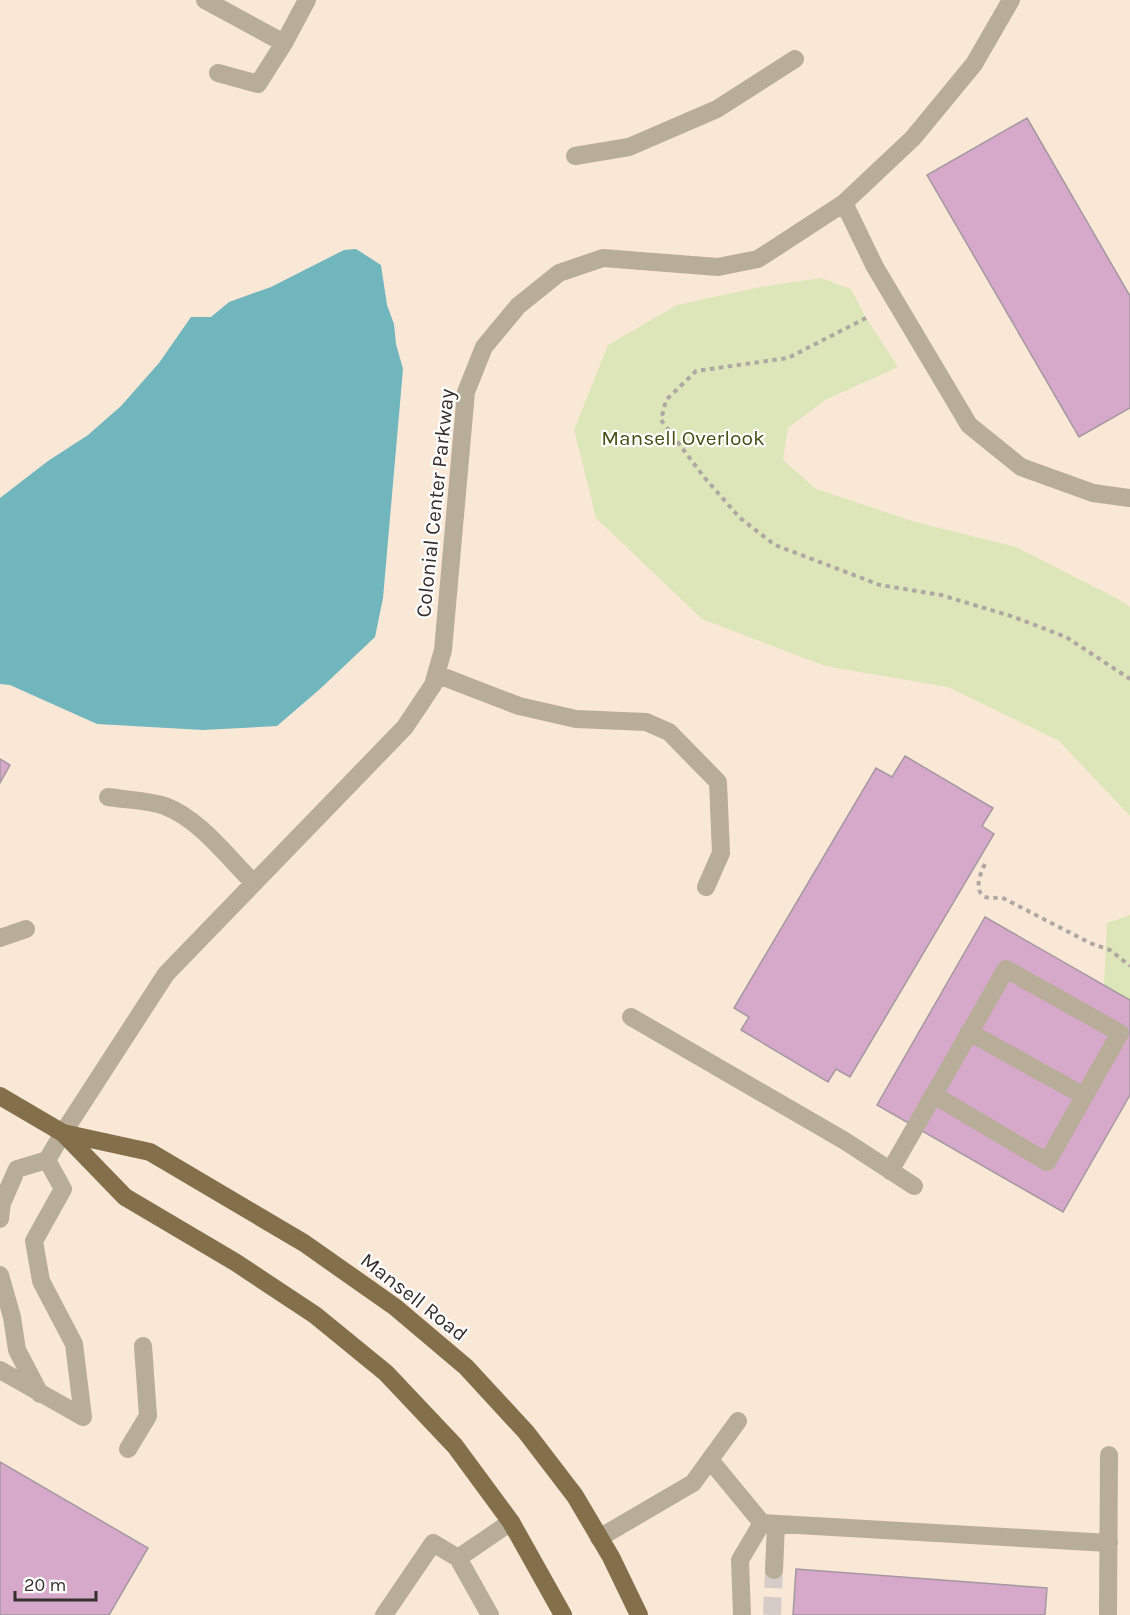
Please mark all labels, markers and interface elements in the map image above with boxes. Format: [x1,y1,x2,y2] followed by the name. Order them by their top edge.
[411,387,459,619] street label: Colonial Center Parkway
[601,426,765,450] park label: Mansell Overlook
[356,1248,472,1346] street label: Mansell Road
[15,1564,96,1602] scale bar
[24,1574,66,1596] text: 20 m

